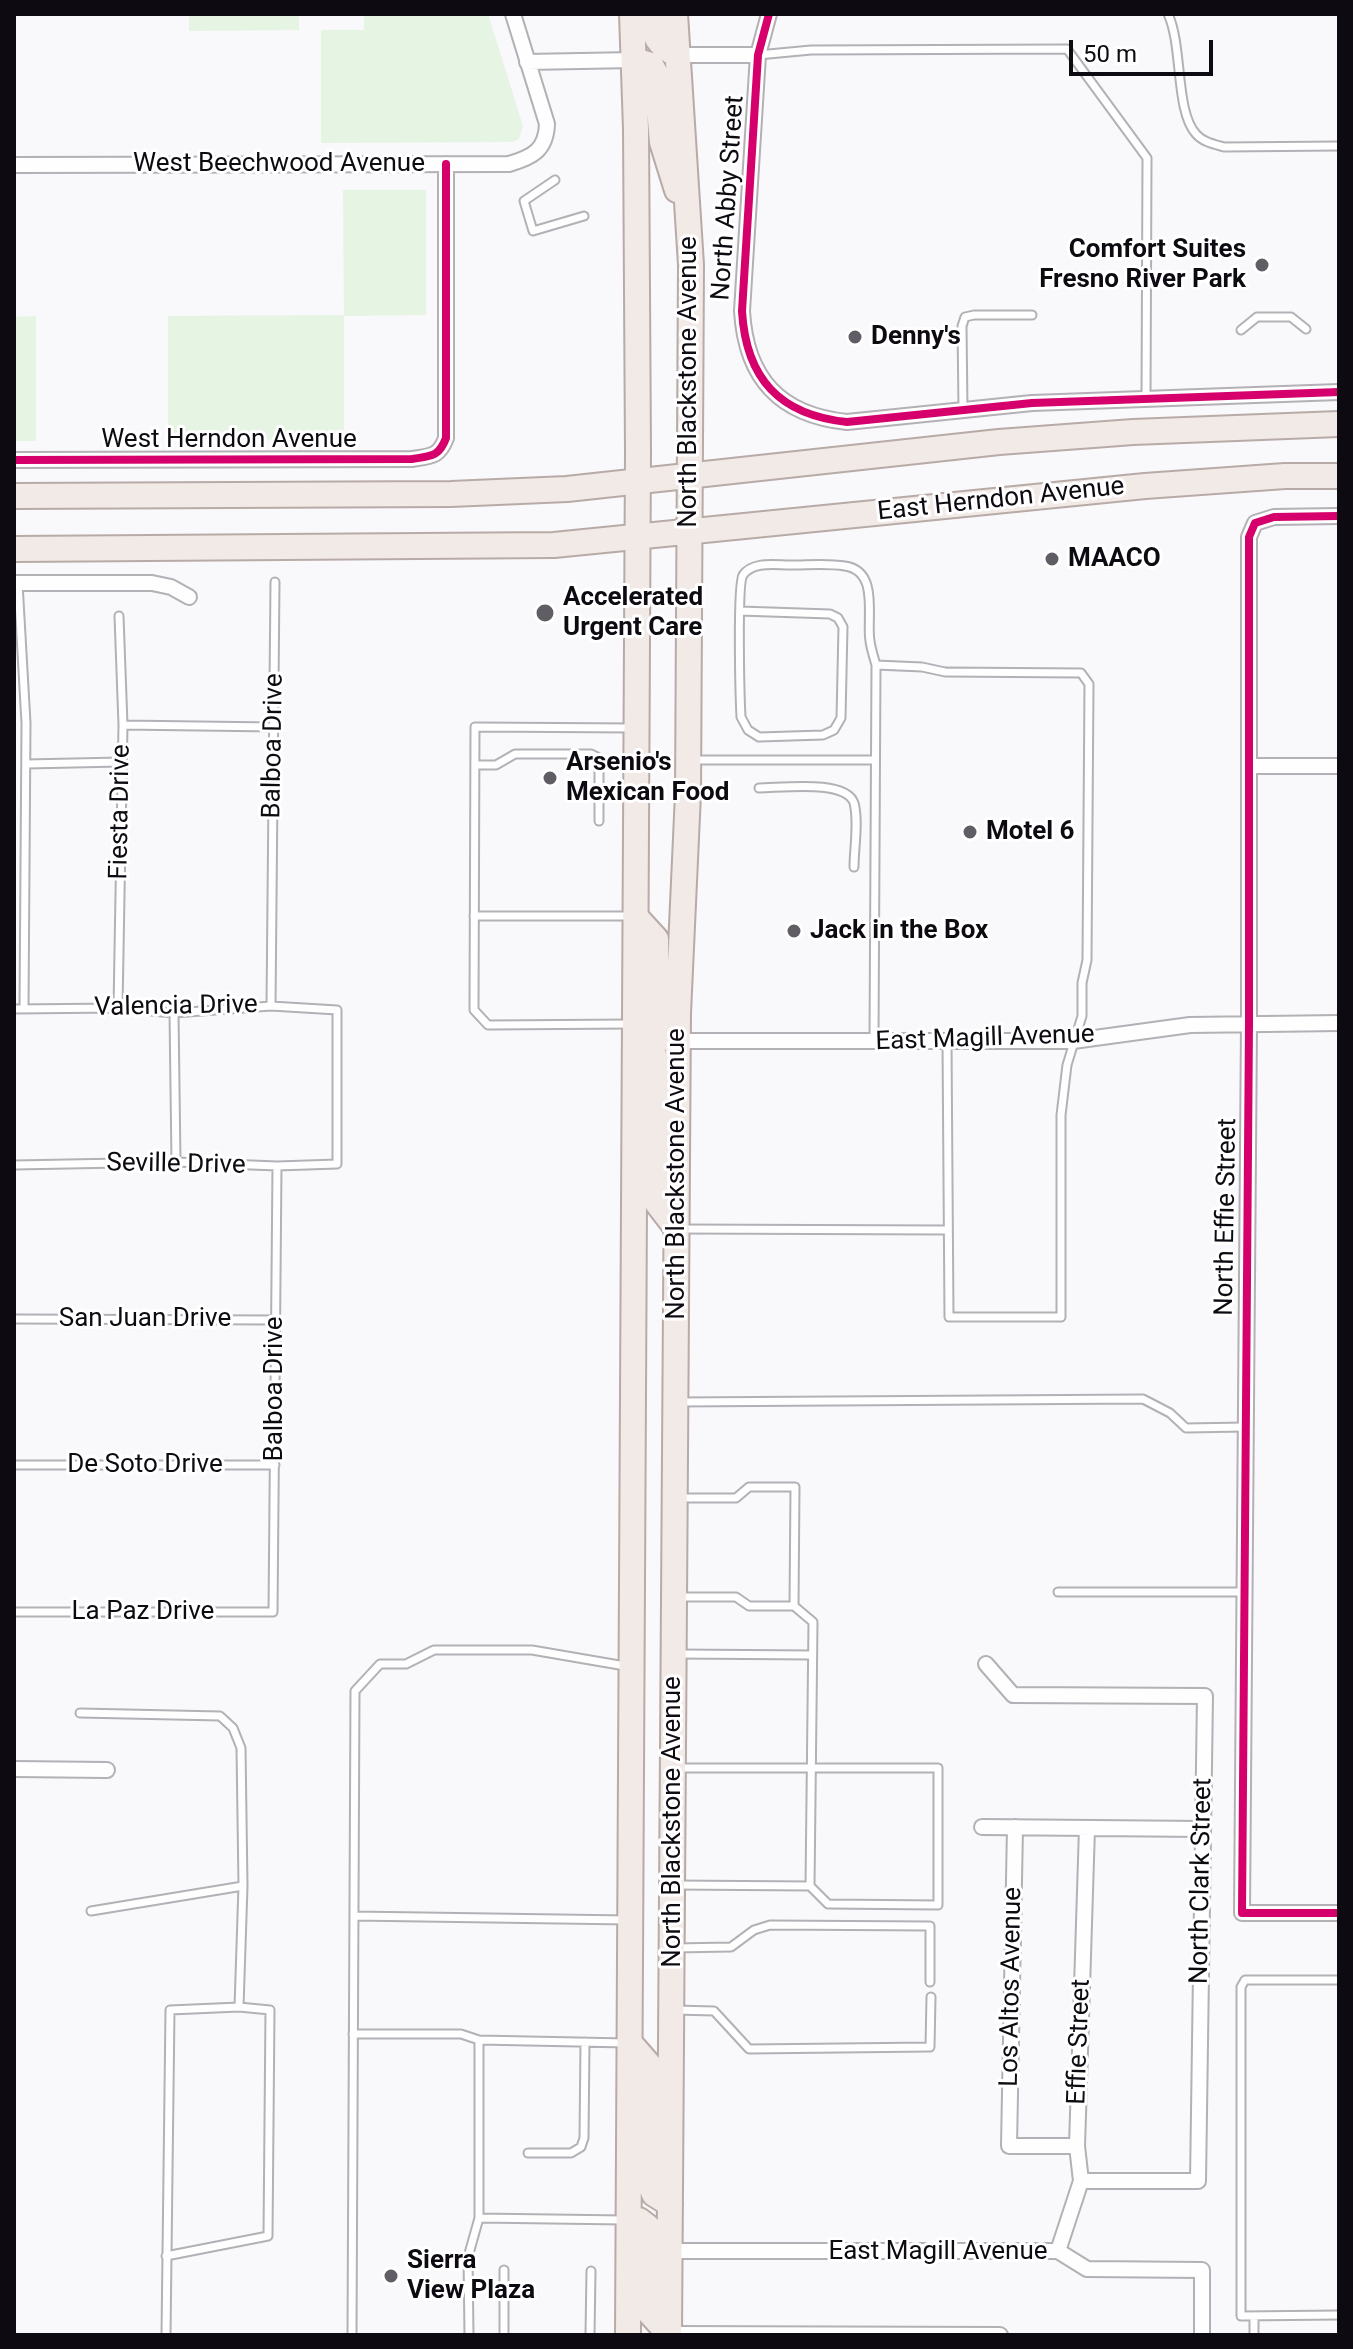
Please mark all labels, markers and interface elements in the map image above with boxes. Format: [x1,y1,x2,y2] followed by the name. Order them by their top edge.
[1073,24,1217,74] scale bar
[1083,40,1137,68] text: 50 m
[706,94,752,302] street label: North Abby Street
[133,148,425,180] street label: West Beechwood Avenue
[1039,234,1246,296] place label: Comfort Suites Fresno River Park
[673,236,705,528] street label: North Blackstone Avenue
[1253,256,1271,274] marker: Comfort Suites Fresno River Park
[871,321,961,353] place label: Denny's
[846,328,864,346] marker: Denny's
[101,424,357,456] street label: West Herndon Avenue
[876,472,1126,528] street label: East Herndon Avenue
[1068,543,1161,575] place label: MAACO
[1043,550,1061,568] marker: MAACO
[563,582,703,644] place label: Accelerated Urgent Care
[534,602,556,624] marker: Accelerated Urgent Care
[257,673,291,819] street label: Balboa Drive
[104,744,138,880] street label: Fiesta Drive
[566,747,729,808] place label: Arsenio's Mexican Food
[541,769,559,787] marker: Arsenio's Mexican Food
[986,816,1075,848] place label: Motel 6
[961,823,979,841] marker: Motel 6
[810,915,988,947] place label: Jack in the Box
[785,922,803,940] marker: Jack in the Box
[94,990,258,1024] street label: Valencia Drive
[875,1020,1095,1058] street label: East Magill Avenue
[661,1028,693,1320] street label: North Blackstone Avenue
[1210,1118,1244,1316] street label: North Effie Street
[106,1148,246,1182] street label: Seville Drive
[59,1303,231,1335] street label: San Juan Drive
[259,1316,291,1462] street label: Balboa Drive
[67,1449,223,1481] street label: De Soto Drive
[72,1596,214,1628] street label: La Paz Drive
[657,1676,689,1968] street label: North Blackstone Avenue
[1185,1777,1219,1985] street label: North Clark Street
[995,1887,1029,2087] street label: Los Altos Avenue
[1062,1979,1098,2105] street label: Effie Street
[828,2236,1048,2268] street label: East Magill Avenue
[407,2245,535,2306] place label: Sierra View Plaza
[382,2267,400,2285] marker: Sierra View Plaza

